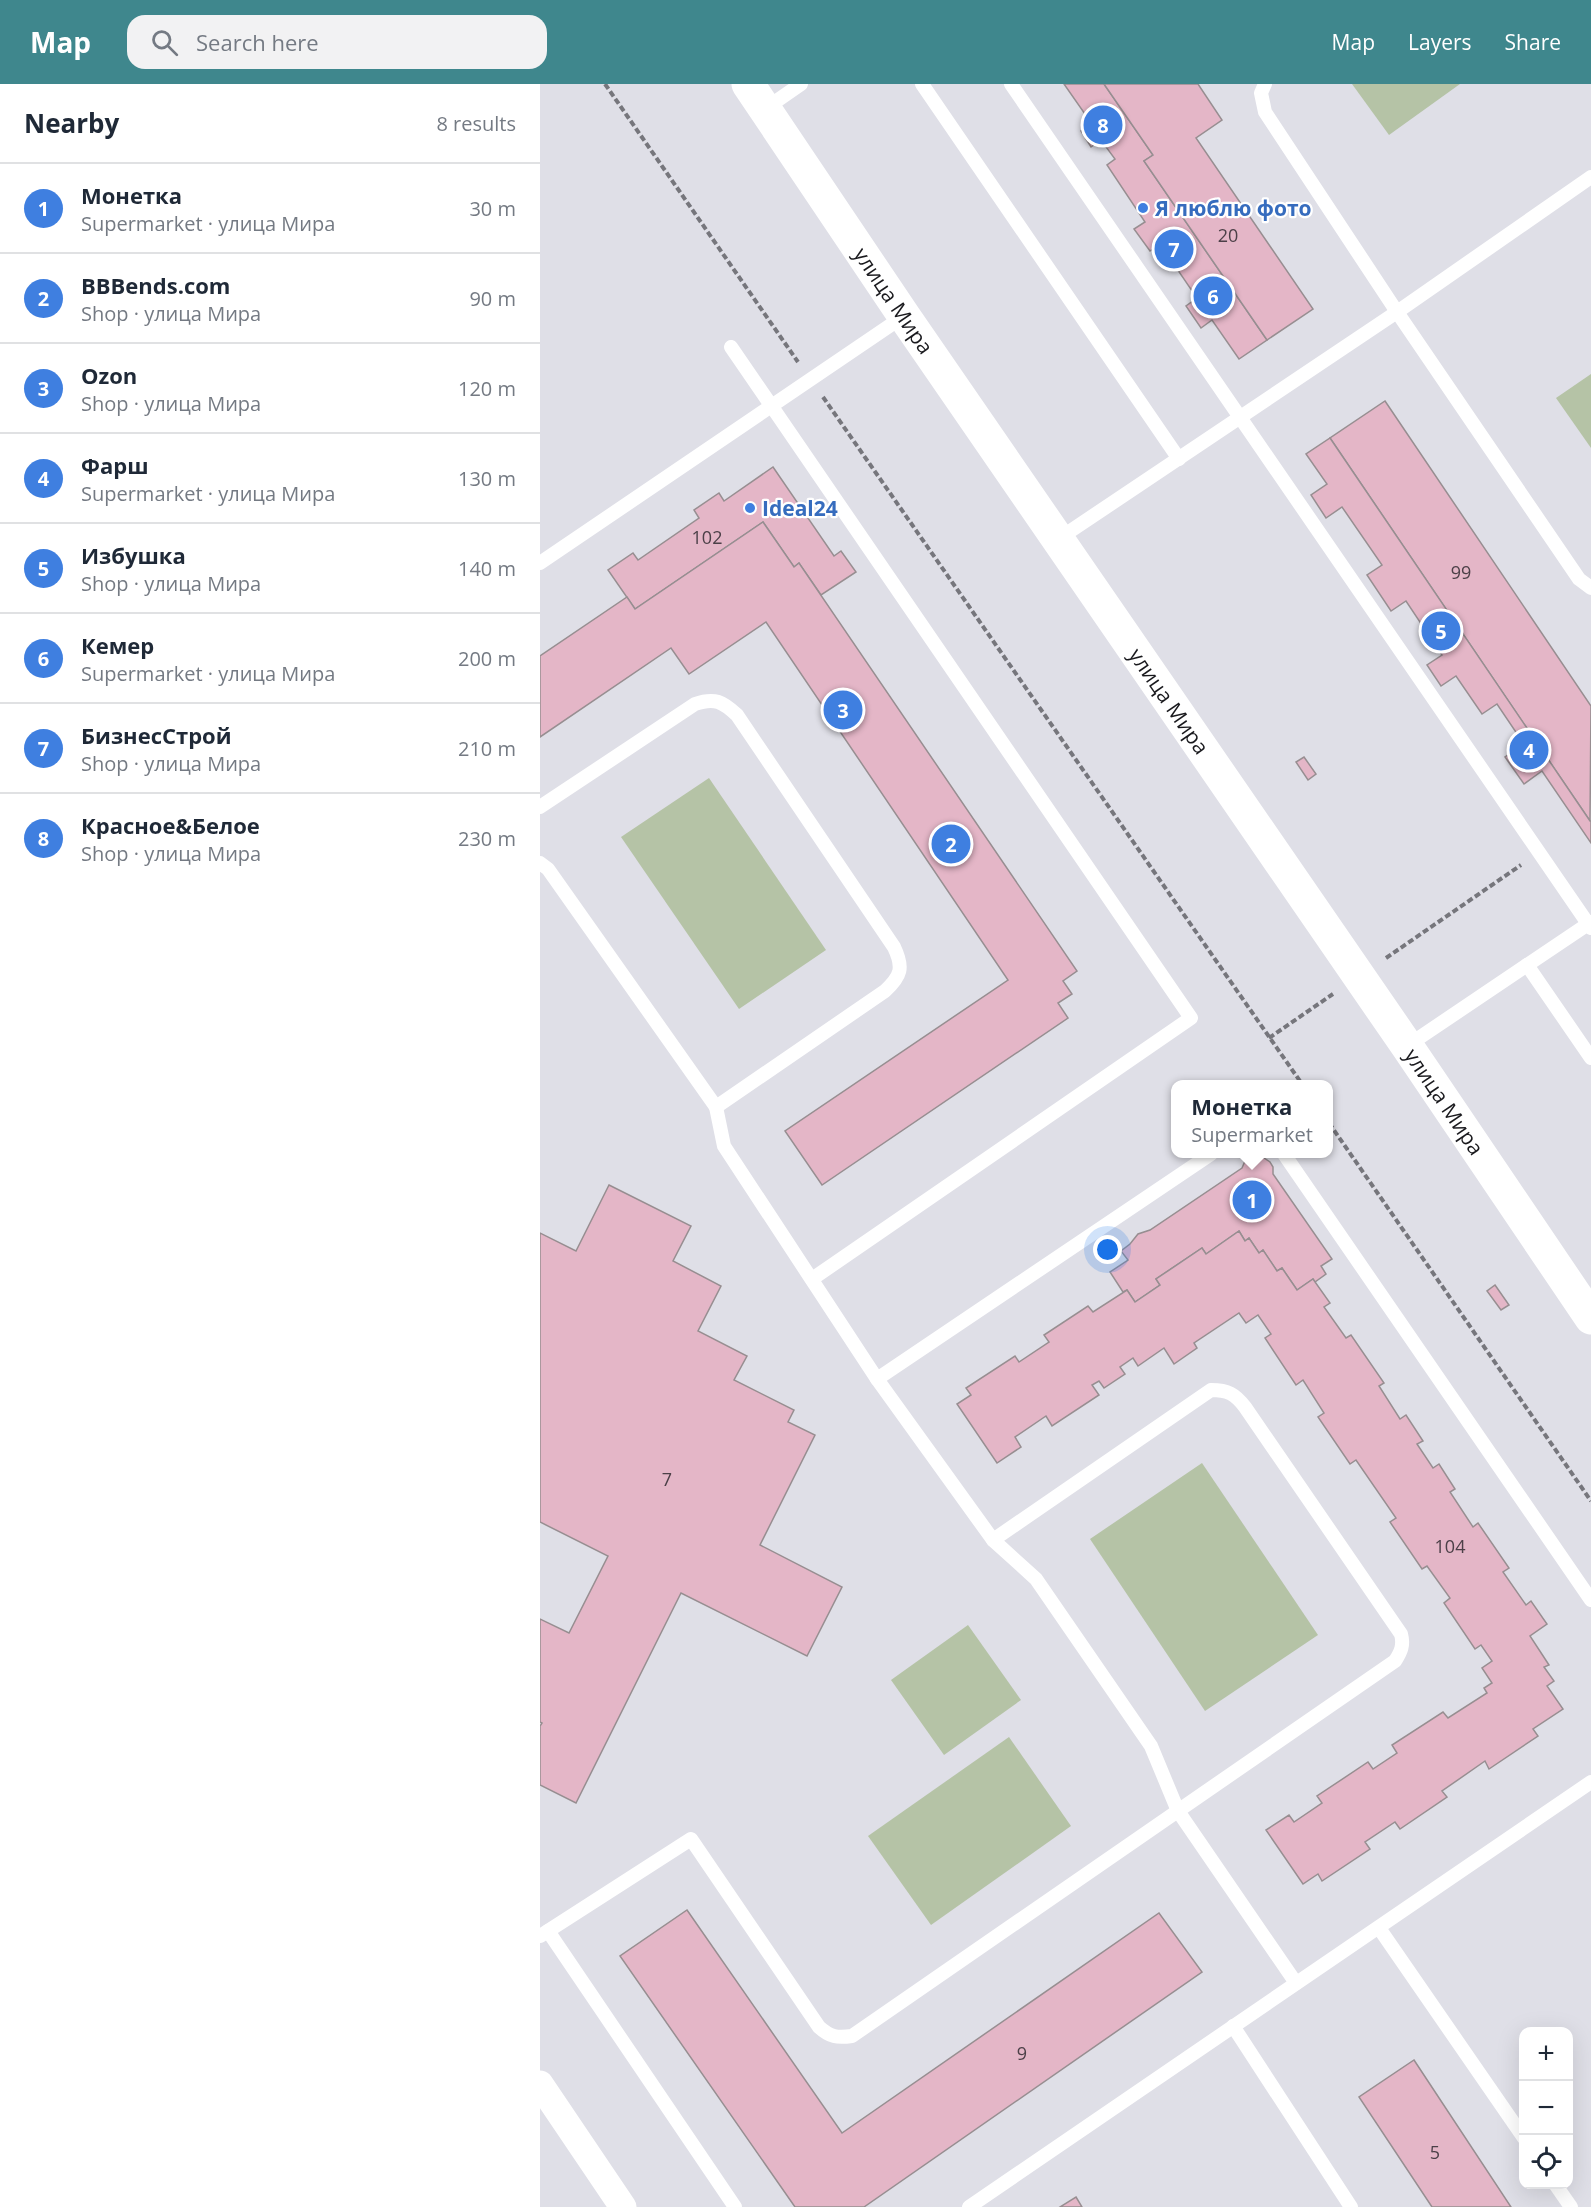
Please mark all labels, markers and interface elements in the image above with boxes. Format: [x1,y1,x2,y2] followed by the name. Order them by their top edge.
[127,15,547,69] search box
[30,23,91,61] text: Map
[148,26,181,59] icon: search
[196,27,319,57] text: Search here
[1332,28,1375,56] text: Map
[1408,28,1472,56] text: Layers
[1505,28,1561,56] text: Share
[1084,102,1122,147] pin: 8
[24,105,119,141] text: Nearby
[436,110,516,137] text: 8 results
[81,180,182,210] text: Монетка
[1154,194,1312,222] place label: Я люблю фото
[38,195,49,222] text: 1
[469,195,516,222] text: 30 m
[1136,201,1150,215] marker: Я люблю фото
[81,210,335,237] text: Supermarket · улица Мира
[1218,223,1238,247] house number: 20
[1154,226,1194,272] pin: 7
[848,242,940,359] street label: улица Мира
[81,270,230,300] text: BBBends.com
[1194,274,1232,318] pin: 6
[38,285,49,312] text: 2
[469,285,516,312] text: 90 m
[81,300,261,327] text: Shop · улица Мира
[81,360,137,390] text: Ozon
[38,375,49,402] text: 3
[458,375,516,402] text: 120 m
[81,390,261,417] text: Shop · улица Мира
[81,450,148,480] text: Фарш
[38,465,49,492] text: 4
[458,465,516,492] text: 130 m
[81,480,335,507] text: Supermarket · улица Мира
[762,494,838,522] place label: Ideal24
[743,501,757,515] marker: Ideal24
[692,525,722,549] house number: 102
[81,540,186,570] text: Избушка
[38,555,49,582] text: 5
[458,555,516,582] text: 140 m
[1451,560,1471,584] house number: 99
[81,570,261,597] text: Shop · улица Мира
[1422,608,1460,654] pin: 5
[81,630,154,660] text: Кемер
[1123,642,1216,759] street label: улица Мира
[38,645,49,672] text: 6
[458,645,516,672] text: 200 m
[81,660,335,687] text: Supermarket · улица Мира
[824,688,862,732] pin: 3
[81,720,232,750] text: БизнесСтрой
[1510,728,1548,772] pin: 4
[38,735,49,762] text: 7
[458,735,516,762] text: 210 m
[81,750,261,777] text: Shop · улица Мира
[81,810,260,840] text: Красное&Белое
[932,822,970,867] pin: 2
[38,825,49,852] text: 8
[458,825,516,852] text: 230 m
[81,840,261,867] text: Shop · улица Мира
[1398,1043,1491,1160] street label: улица Мира
[1171,1080,1333,1158] popup
[1191,1091,1292,1121] text: Монетка
[1191,1121,1313,1148] text: Supermarket
[1232,1178,1272,1222] pin: 1
[1093,1235,1122,1264] your location
[662,1467,672,1491] house number: 7
[1435,1534,1465,1558] house number: 104
[1519,2027,1573,2189] map controls
[1519,2027,1573,2081] button: +
[1017,2041,1027,2065] house number: 9
[1519,2081,1573,2135] button: −
[1519,2135,1573,2189] button: locate
[1430,2140,1440,2164] house number: 5

